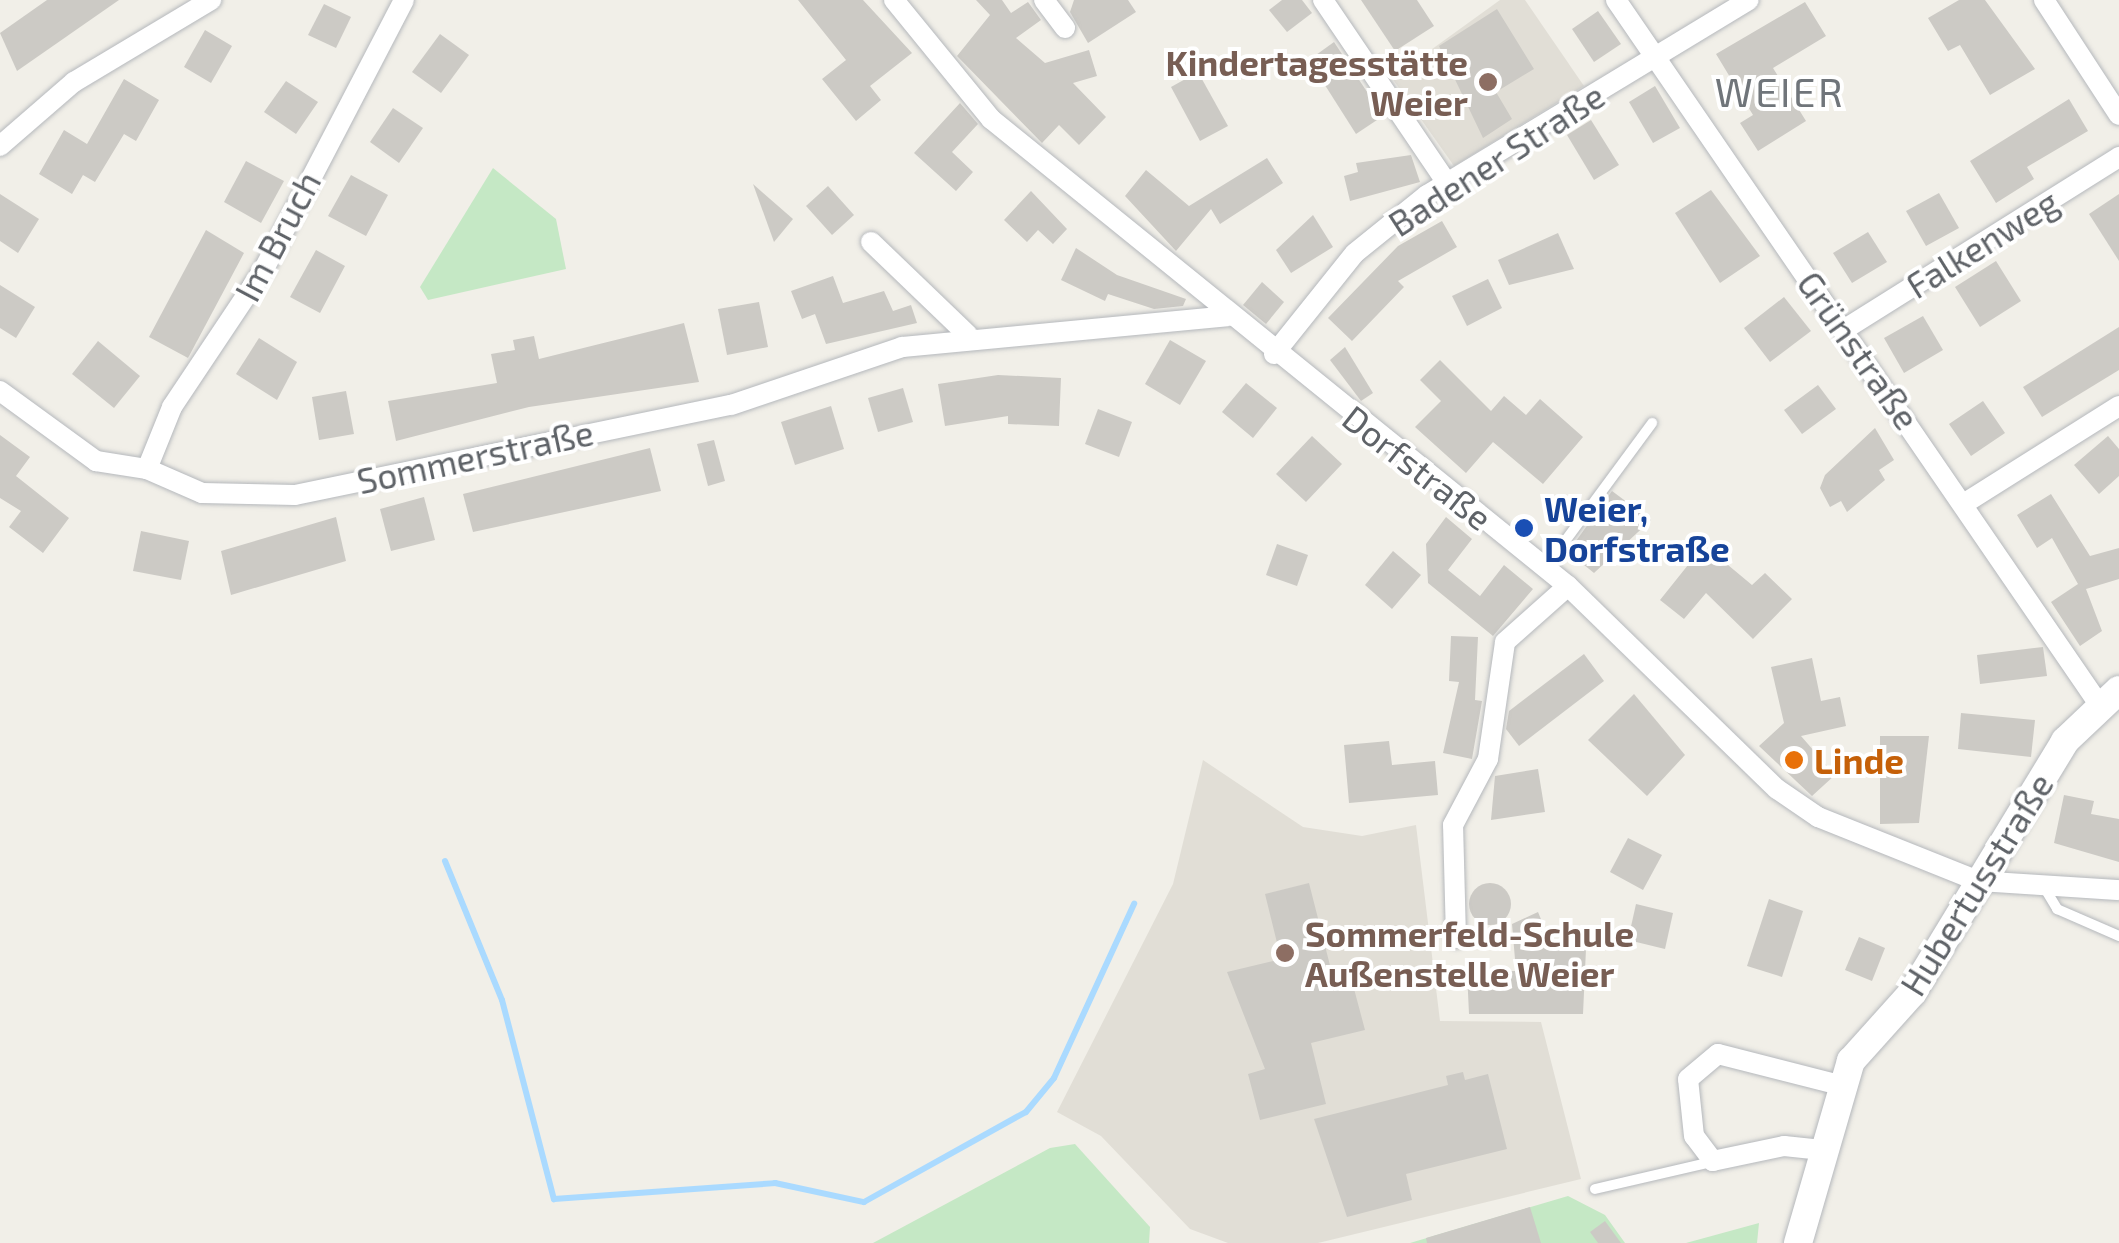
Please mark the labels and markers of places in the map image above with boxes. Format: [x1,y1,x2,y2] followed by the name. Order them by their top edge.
[1165,41,1468,123] place label: Kindertagesstätte Weier
[1477,71,1499,93] marker: Kindertagesstätte Weier
[1544,487,1730,569] place label: Weier, Dorfstraße
[1513,517,1535,539] marker: Weier, Dorfstraße
[1814,739,1904,781] place label: Linde
[1783,749,1805,771] marker: Linde
[1305,912,1634,994] place label: Sommerfeld-Schule Außenstelle Weier
[1274,942,1296,964] marker: Sommerfeld-Schule Außenstelle Weier

